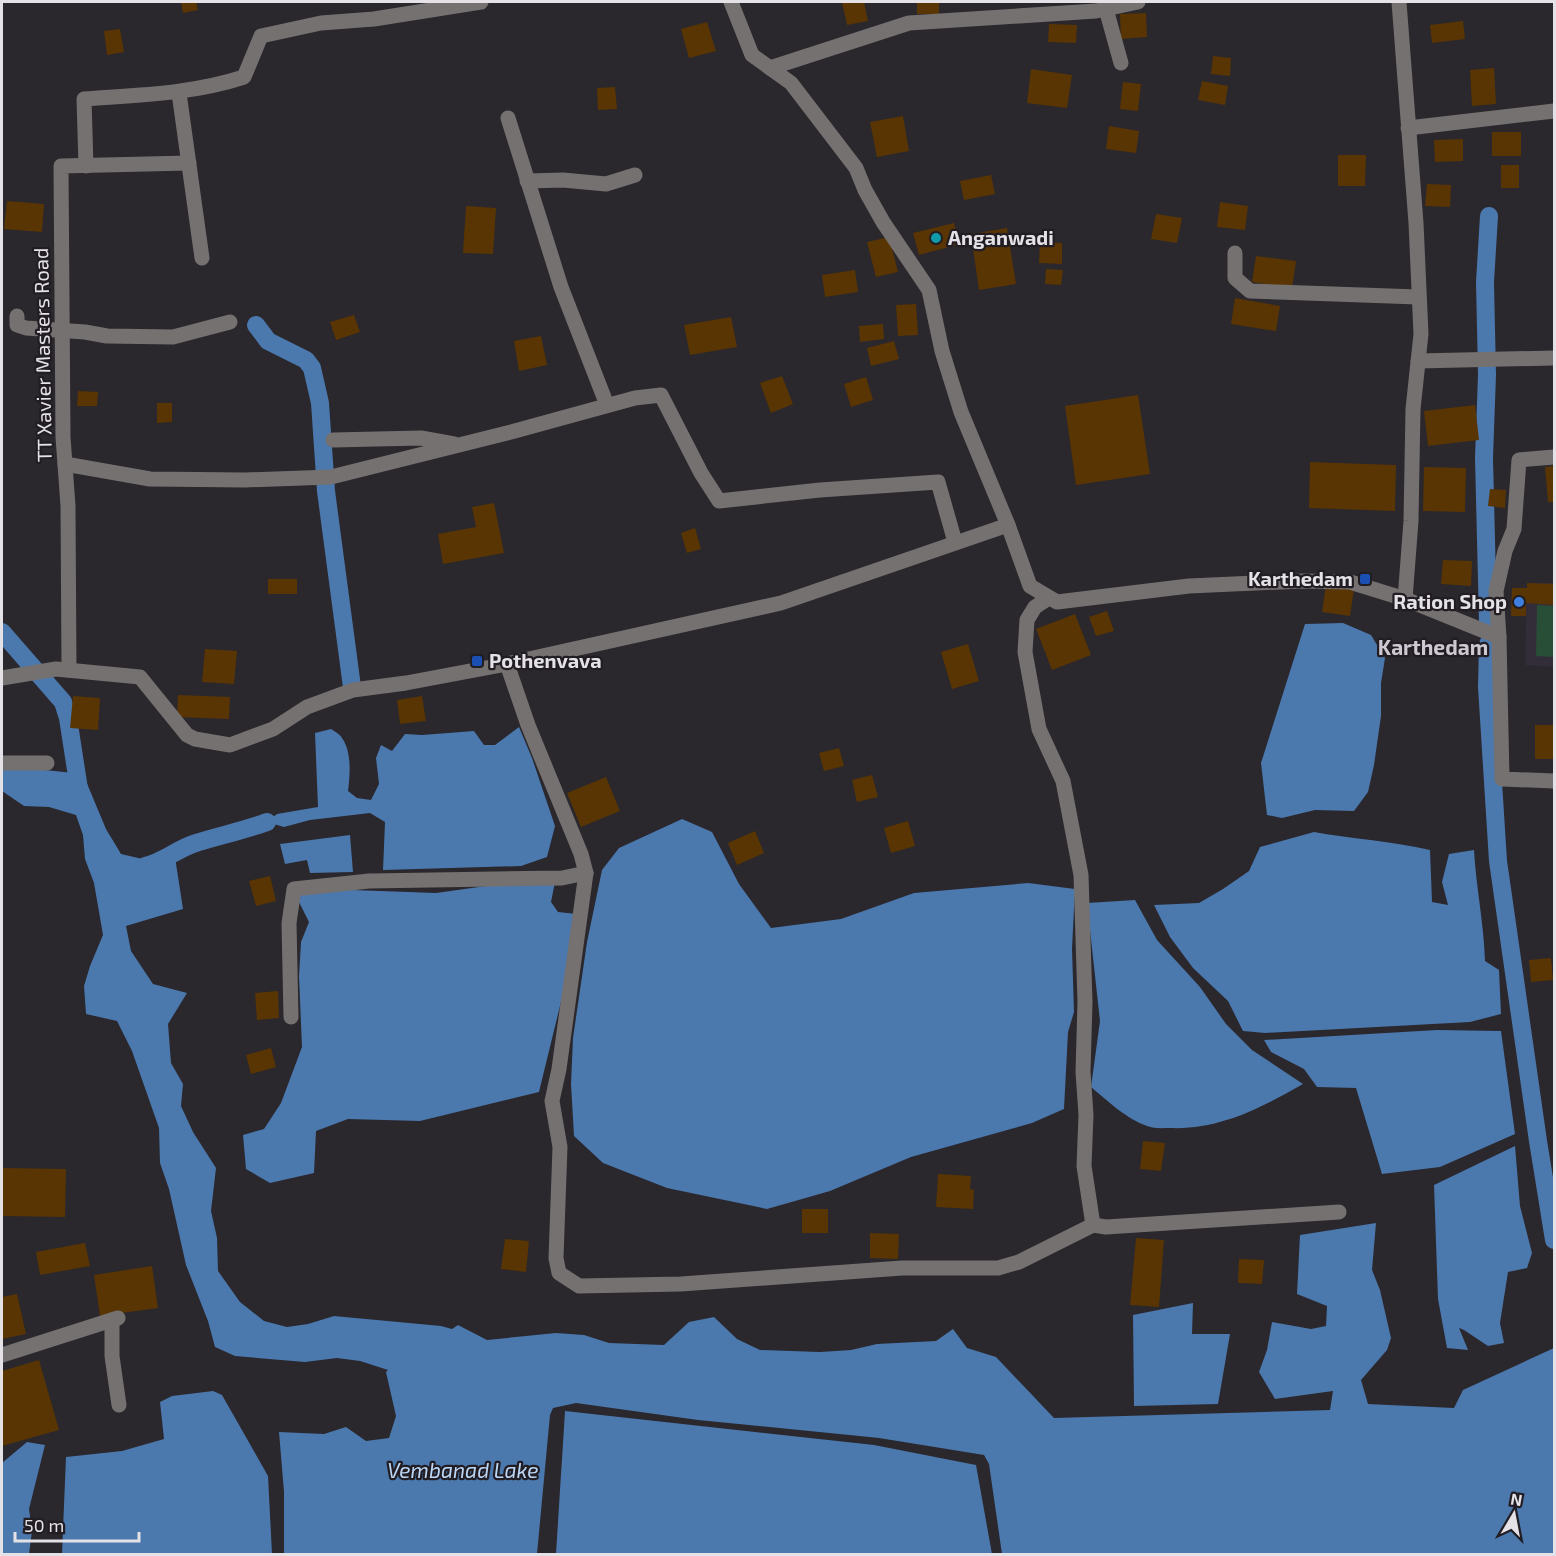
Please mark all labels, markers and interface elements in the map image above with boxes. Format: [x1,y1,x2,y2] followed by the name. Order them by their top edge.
[948,225,1054,249] place label: Anganwadi
[929,231,943,245] marker: Anganwadi
[28,248,56,462] street label: TT Xavier Masters Road
[1248,566,1353,590] place label: Karthedam
[1358,572,1372,586] marker: Karthedam
[1393,589,1507,613] place label: Ration Shop
[1512,595,1526,609] marker: Ration Shop
[1378,634,1488,659] district label: Karthedam
[489,648,602,672] place label: Pothenvava
[470,654,484,668] marker: Pothenvava
[387,1457,539,1482] water label: Vembanad Lake
[1484,1484,1544,1544] north arrow
[1509,1488,1524,1509] text: N
[15,1505,140,1543] scale bar
[24,1514,64,1536] text: 50 m

